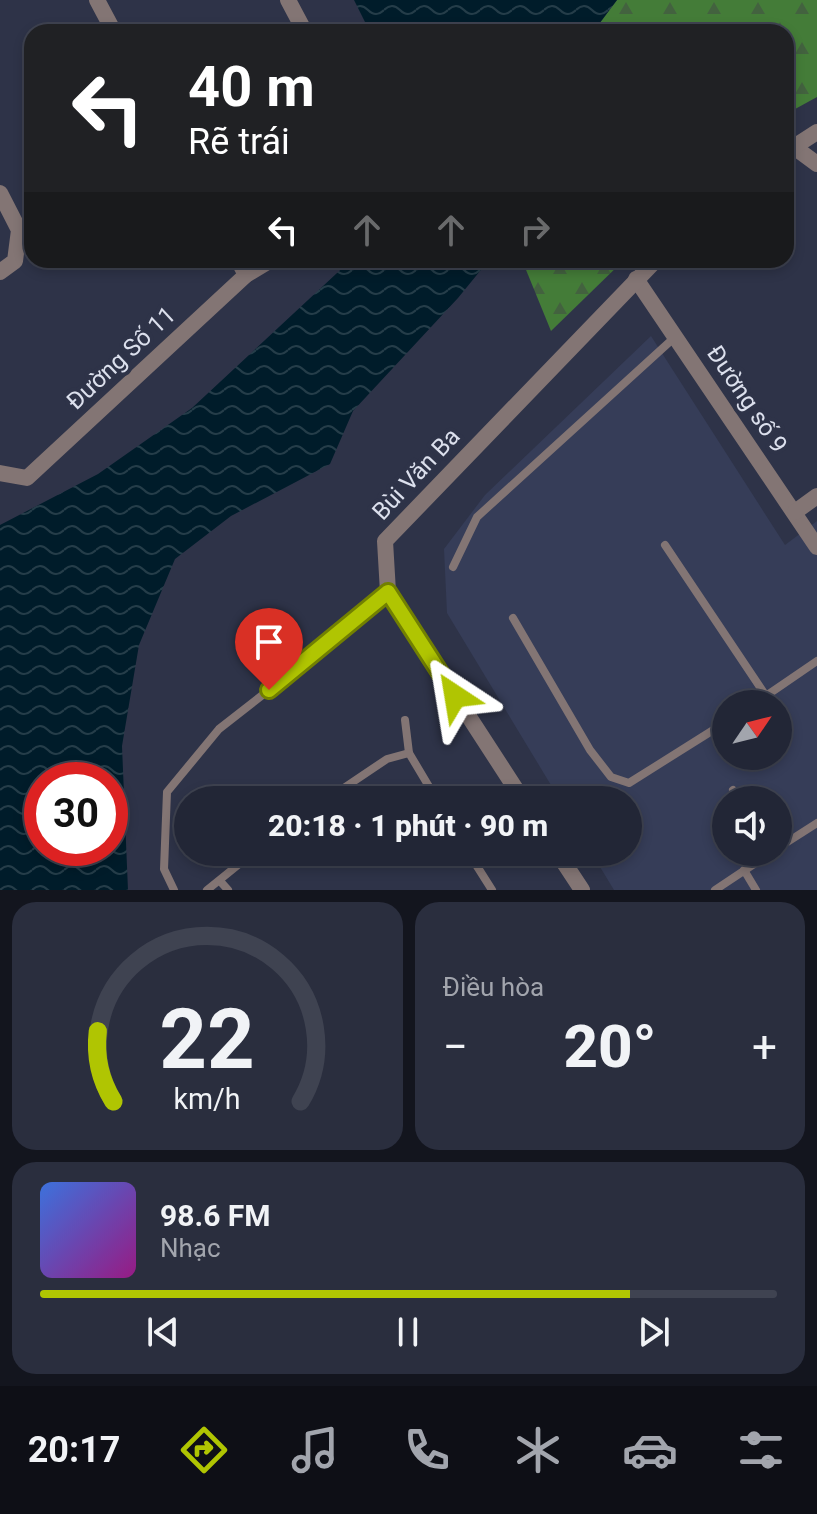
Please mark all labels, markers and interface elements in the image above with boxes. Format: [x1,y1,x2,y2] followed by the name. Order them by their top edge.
[188,54,315,120] text: 40 m
[56,56,160,160] icon: left
[188,121,290,163] text: Rẽ trái
[261,208,305,252] icon: left
[345,208,389,252] icon: ahead
[429,208,473,252] icon: ahead
[513,208,557,252] icon: right
[61,301,181,415] street label: Đường Số 11
[701,340,793,458] street label: Đường số 9
[367,422,465,526] street label: Bùi Văn Ba
[235,608,303,690] pin
[247,620,291,664] icon: arrive
[413,654,497,738] position arrow
[712,690,792,770] north arrow
[712,690,792,866] map controls
[24,762,128,866] speed limit sign: 30
[712,786,792,866] button: sound
[268,808,548,843] text: 20:18 · 1 phút · 90 m
[443,972,544,1002] text: Điều hòa
[160,991,255,1088] text: 22
[563,1011,656,1082] text: 20°
[443,1021,468,1073] text: −
[752,1021,777,1073] text: +
[174,1082,241,1116] text: km/h
[160,1198,271,1233] text: 98.6 FM
[160,1233,221,1263] text: Nhạc
[141,1310,185,1354] icon: previous
[386,1310,430,1354] icon: pause
[632,1310,676,1354] icon: next
[176,1422,232,1478] icon: directions
[287,1422,343,1478] icon: music
[399,1422,455,1478] icon: phone
[510,1422,566,1478] icon: climate
[622,1422,678,1478] icon: car
[733,1422,789,1478] icon: filters
[28,1429,120,1471] text: 20:17

